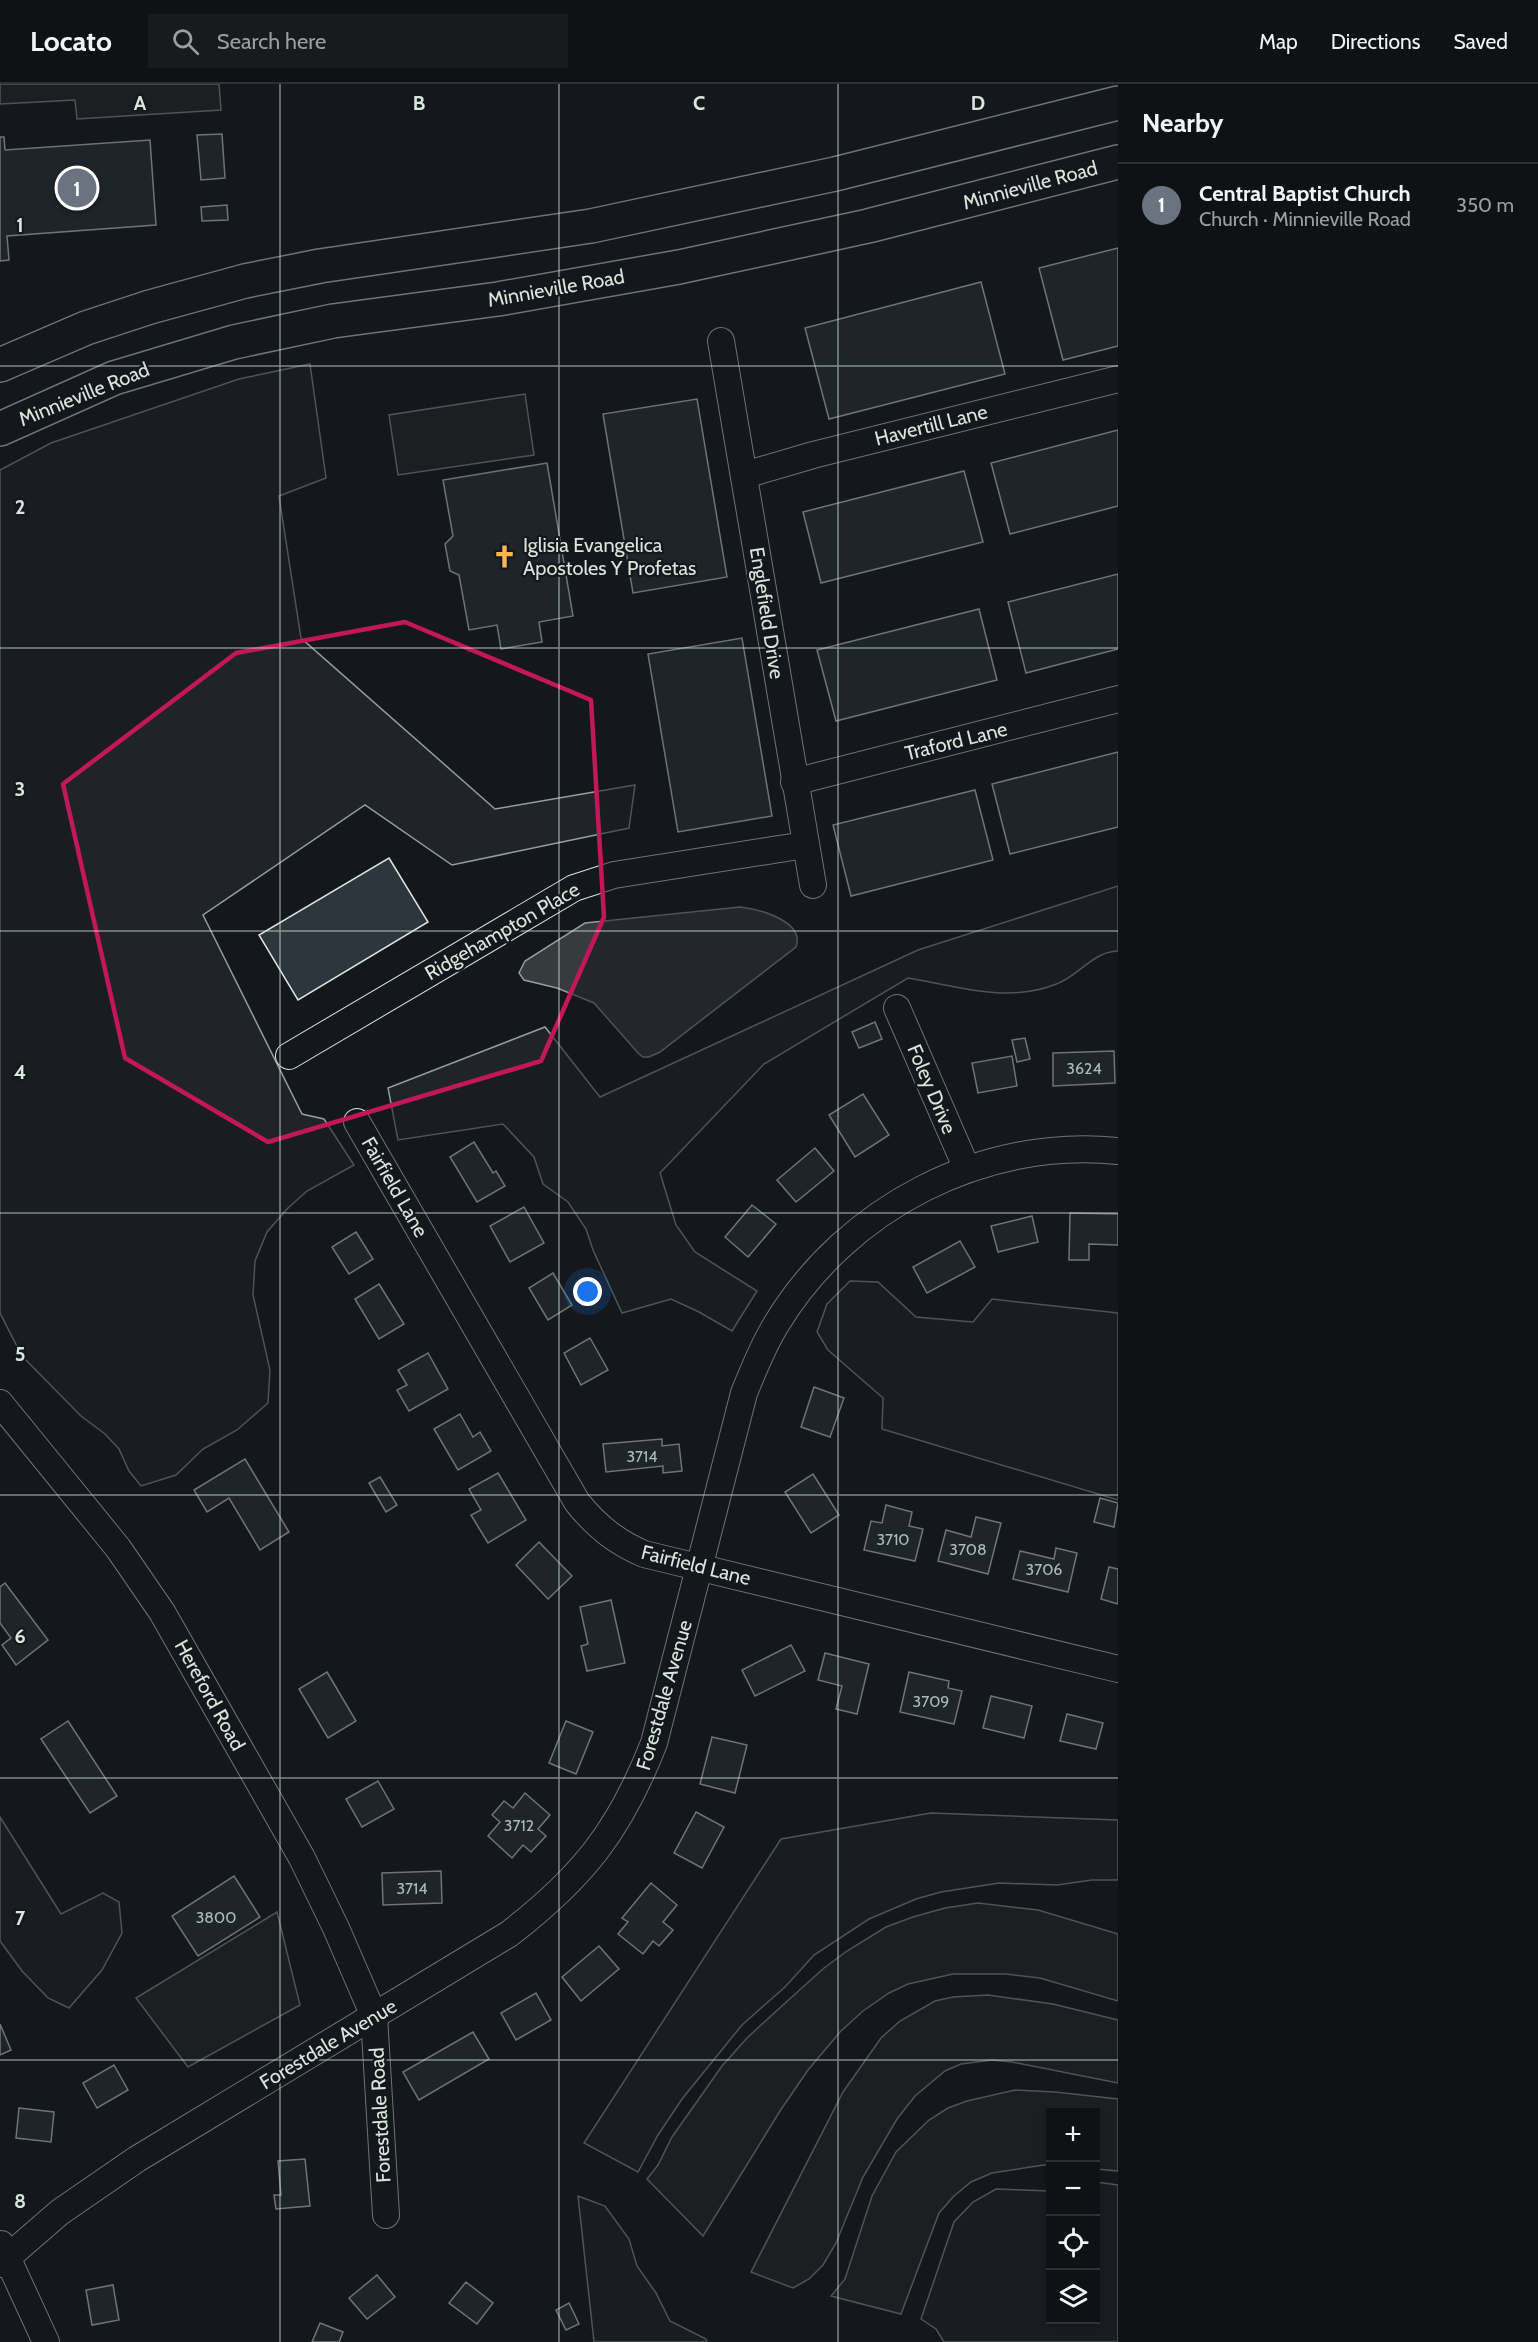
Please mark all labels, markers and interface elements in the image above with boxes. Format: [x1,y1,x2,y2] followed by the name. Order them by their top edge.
[148,14,568,68] search box
[30,24,112,58] text: Locato
[169,25,202,58] icon: search
[217,28,326,55] text: Search here
[1259,29,1298,54] text: Map
[1331,29,1420,54] text: Directions
[1453,29,1508,54] text: Saved
[134,91,147,115] text: A
[413,91,425,115] text: B
[693,91,705,115] text: C
[971,91,985,115] text: D
[1142,107,1223,139] text: Nearby
[960,155,1100,215] street label: Minnieville Road
[58,166,97,210] pin: 1
[1199,180,1411,207] text: Central Baptist Church
[1158,193,1165,217] text: 1
[1456,193,1514,217] text: 350 m
[1199,207,1411,231] text: Church · Minnieville Road
[16,213,24,237] text: 1
[486,264,626,312] street label: Minnieville Road
[15,357,153,431] street label: Minnieville Road
[872,399,990,451] street label: Havertill Lane
[15,495,25,519] text: 2
[523,533,696,580] place label: Iglisia Evangelica Apostoles Y Profetas
[492,544,518,570] church icon: Iglisia Evangelica Apostoles Y Profetas
[745,545,789,681] street label: Englefield Drive
[902,717,1010,765] street label: Traford Lane
[15,777,25,801] text: 3
[420,877,584,985] street label: Ridgehampton Place
[902,1041,962,1137] street label: Foley Drive
[1066,1059,1102,1078] house number: 3624
[14,1060,26,1084] text: 4
[357,1133,433,1241] street label: Fairfield Lane
[573,1277,602,1306] your location
[15,1342,25,1366] text: 5
[626,1447,658,1466] house number: 3714
[876,1530,910,1549] house number: 3710
[639,1540,753,1590] street label: Fairfield Lane
[949,1540,987,1559] house number: 3708
[1026,1560,1062,1579] house number: 3706
[631,1617,697,1773] street label: Forestdale Avenue
[14,1624,26,1648] text: 6
[170,1635,250,1755] street label: Hereford Road
[913,1692,949,1711] house number: 3709
[504,1816,534,1835] house number: 3712
[396,1879,428,1898] house number: 3714
[15,1906,26,1930] text: 7
[196,1908,236,1927] house number: 3800
[255,1994,401,2094] street label: Forestdale Avenue
[364,2047,396,2183] street label: Forestdale Road
[1046,2108,1100,2324] map controls
[1046,2108,1100,2162] button: +
[1046,2162,1100,2216] button: −
[14,2189,26,2213] text: 8
[1046,2216,1100,2270] button: locate
[1046,2270,1100,2324] button: layers

